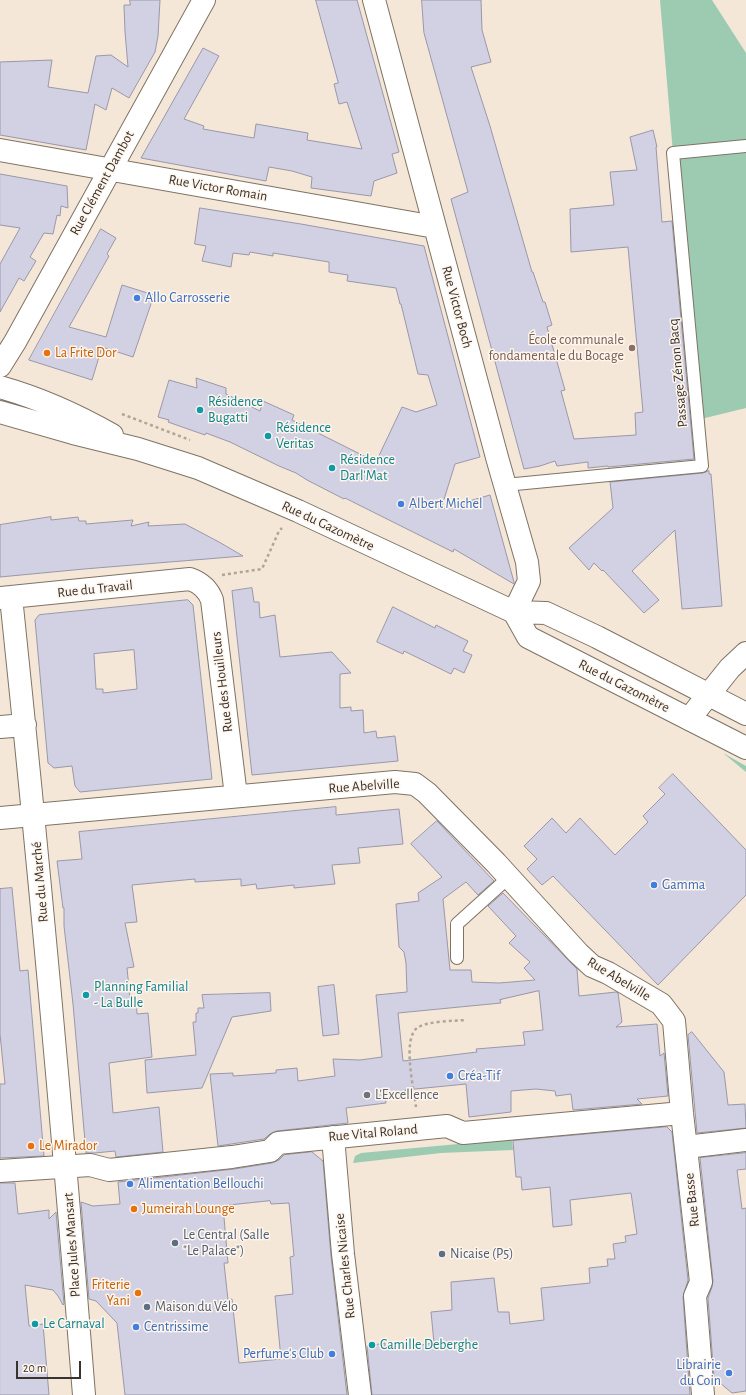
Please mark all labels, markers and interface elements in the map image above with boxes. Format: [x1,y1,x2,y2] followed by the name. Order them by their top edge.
[66,128,138,238] street label: Rue Clément Dambot
[167,171,269,205] street label: Rue Victor Romain
[438,264,476,350] street label: Rue Victor Boch
[145,290,230,306] place label: Allo Carrosserie
[132,293,142,303] marker: Allo Carrosserie
[665,318,691,428] street label: Passage Zénon Bacq
[488,332,624,364] place label: École communale fondamentale du Bocage
[627,343,637,353] marker: École communale fondamentale du Bocage
[55,345,116,361] place label: La Frite Dor
[42,348,52,358] marker: La Frite Dor
[208,394,263,426] place label: Résidence Bugatti
[195,405,205,415] marker: Résidence Bugatti
[276,420,331,452] place label: Résidence Veritas
[263,431,273,441] marker: Résidence Veritas
[340,452,395,484] place label: Résidence Darl'Mat
[327,463,337,473] marker: Résidence Darl'Mat
[409,496,483,512] place label: Albert Michel
[279,497,377,555] street label: Rue du Gazomètre
[396,499,406,509] marker: Albert Michel
[56,577,134,601] street label: Rue du Travail
[207,631,237,733] street label: Rue des Houilleurs
[576,656,672,716] street label: Rue du Gazomètre
[328,775,400,797] street label: Rue Abelville
[28,841,52,923] street label: Rue du Marché
[662,877,705,893] place label: Gamma
[649,880,659,890] marker: Gamma
[584,953,654,1005] street label: Rue Abelville
[94,979,188,1012] place label: Planning Familial - La Bulle
[81,990,91,1000] marker: Planning Familial - La Bulle
[458,1068,500,1084] place label: Créa-Tif
[445,1071,455,1081] marker: Créa-Tif
[375,1087,439,1103] place label: L'Excellence
[362,1090,372,1100] marker: L'Excellence
[328,1121,418,1145] street label: Rue Vital Roland
[39,1138,97,1154] place label: Le Mirador
[26,1141,36,1151] marker: Le Mirador
[681,1172,703,1228] street label: Rue Basse
[138,1176,264,1192] place label: Alimentation Bellouchi
[125,1179,135,1189] marker: Alimentation Bellouchi
[60,1192,84,1298] street label: Place Jules Mansart
[142,1201,235,1217] place label: Jumeirah Lounge
[129,1204,139,1214] marker: Jumeirah Lounge
[331,1212,359,1320] street label: Rue Charles Nicaise
[183,1227,269,1260] place label: Le Central (Salle "Le Palace")
[170,1238,180,1248] marker: Le Central (Salle "Le Palace")
[450,1246,513,1262] place label: Nicaise (P5)
[437,1249,447,1259] marker: Nicaise (P5)
[91,1277,130,1310] place label: Friterie Yani
[133,1288,143,1298] marker: Friterie Yani
[155,1299,238,1315] place label: Maison du Vélo
[142,1302,152,1312] marker: Maison du Vélo
[43,1316,105,1332] place label: Le Carnaval
[30,1319,40,1329] marker: Le Carnaval
[144,1319,208,1335] place label: Centrissime
[131,1322,141,1332] marker: Centrissime
[380,1337,478,1353] place label: Camille Deberghe
[367,1340,377,1350] marker: Camille Deberghe
[243,1346,324,1362] place label: Perfume's Club
[327,1349,337,1359] marker: Perfume's Club
[18,1353,83,1379] scale bar
[676,1357,721,1390] place label: Librairie du Coin
[23,1362,46,1374] text: 20 m
[724,1368,734,1378] marker: Librairie du Coin

